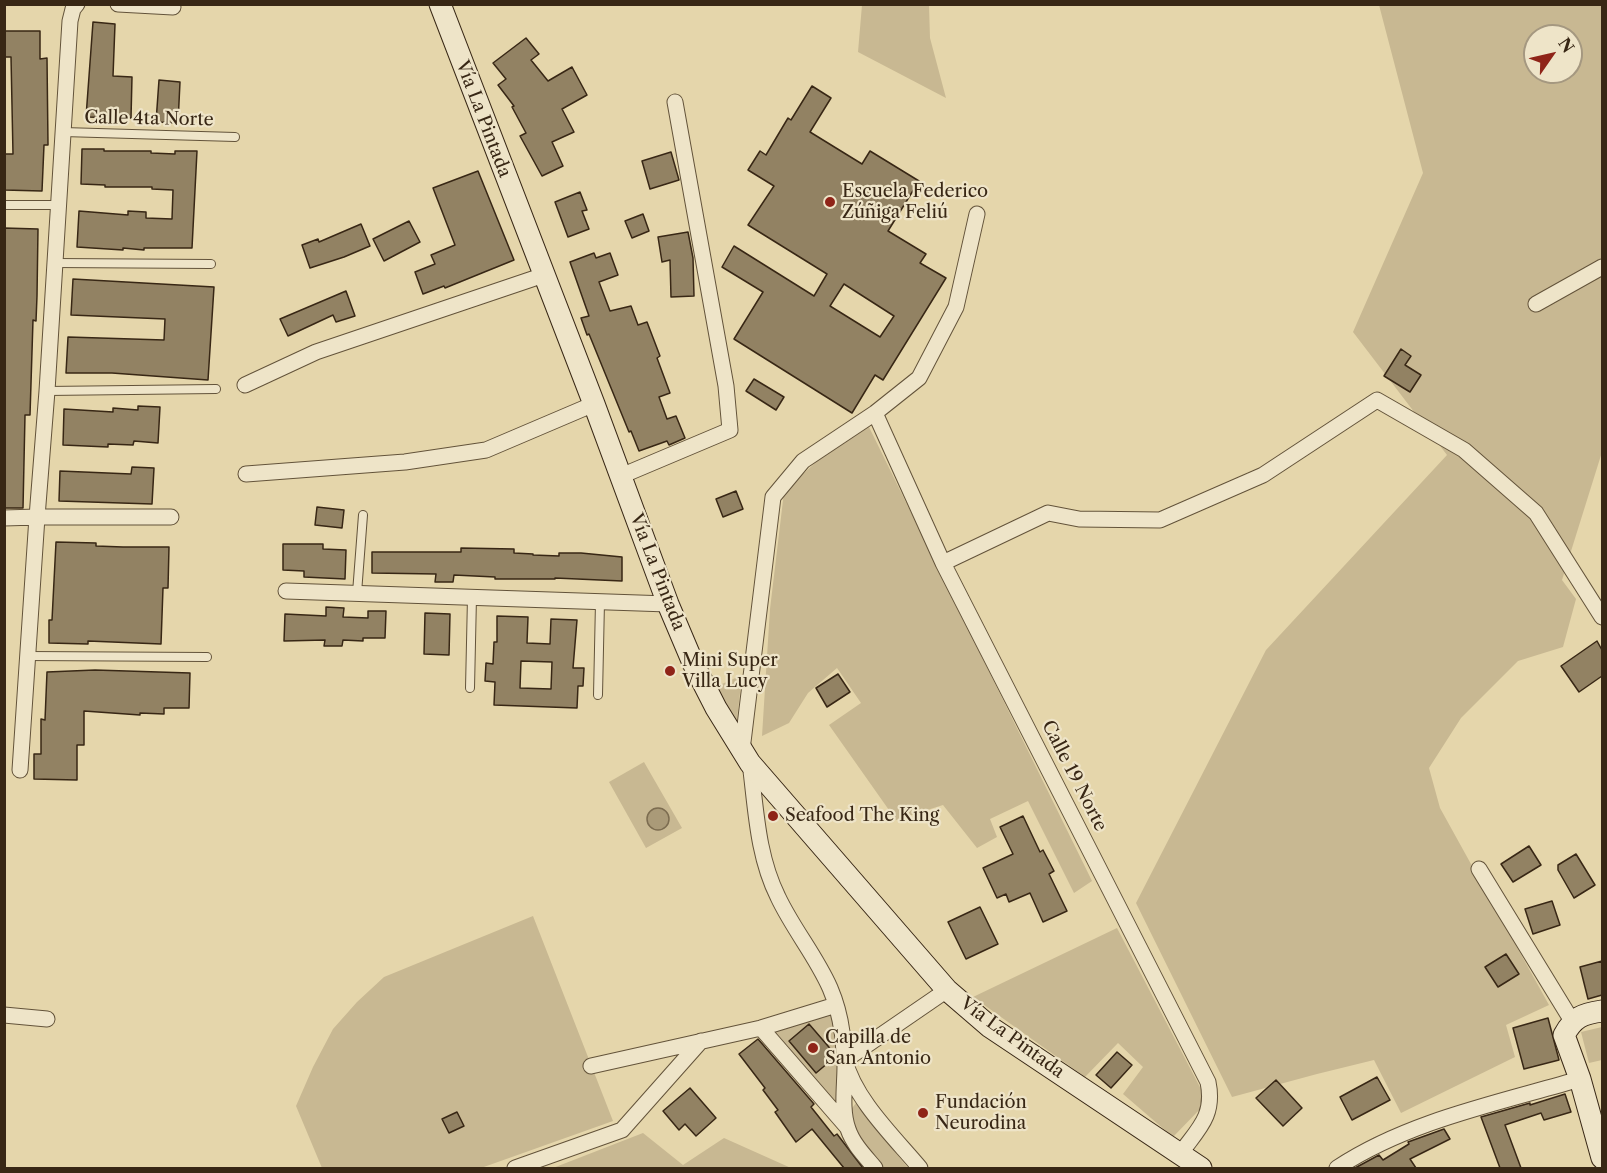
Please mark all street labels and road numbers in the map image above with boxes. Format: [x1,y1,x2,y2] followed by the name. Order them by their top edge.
[451,57,515,181] street label: Vía La Pintada
[84,107,214,131] street label: Calle 4ta Norte
[625,510,689,634] street label: Vía La Pintada
[1037,717,1111,835] street label: Calle 19 Norte
[956,993,1068,1083] street label: Vía La Pintada

